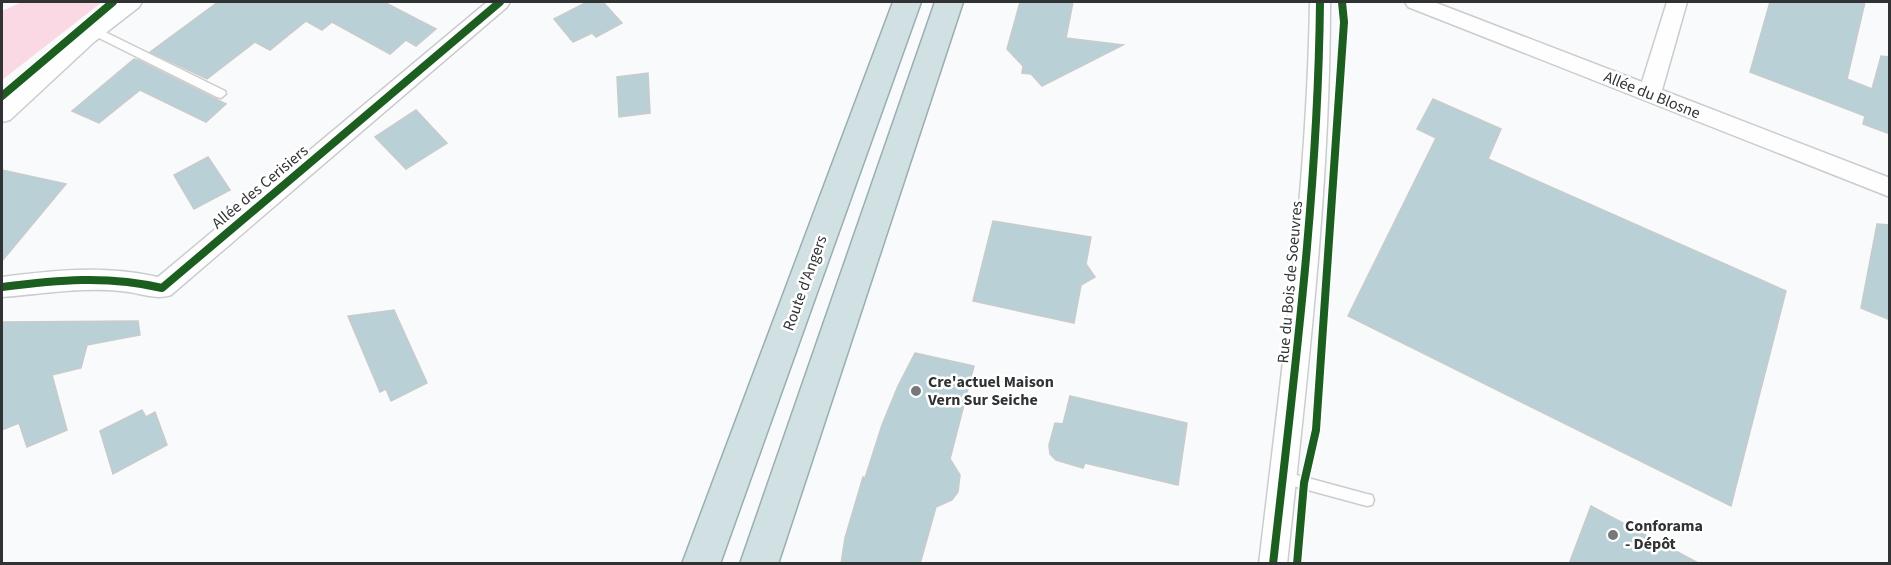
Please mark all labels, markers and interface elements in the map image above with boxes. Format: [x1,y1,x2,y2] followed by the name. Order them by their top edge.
[1600,66,1704,124] street label: Allée du Blosne
[207,140,313,234] street label: Allée des Cerisiers
[1272,200,1308,364] street label: Rue du Bois de Soeuvres
[778,232,833,334] street label: Route d'Angers
[927,371,1054,411] place label: Cre'actuel Maison Vern Sur Seiche
[909,384,923,398] marker: Cre'actuel Maison Vern Sur Seiche
[1625,515,1703,555] place label: Conforama - Dépôt
[1606,528,1620,542] marker: Conforama - Dépôt

